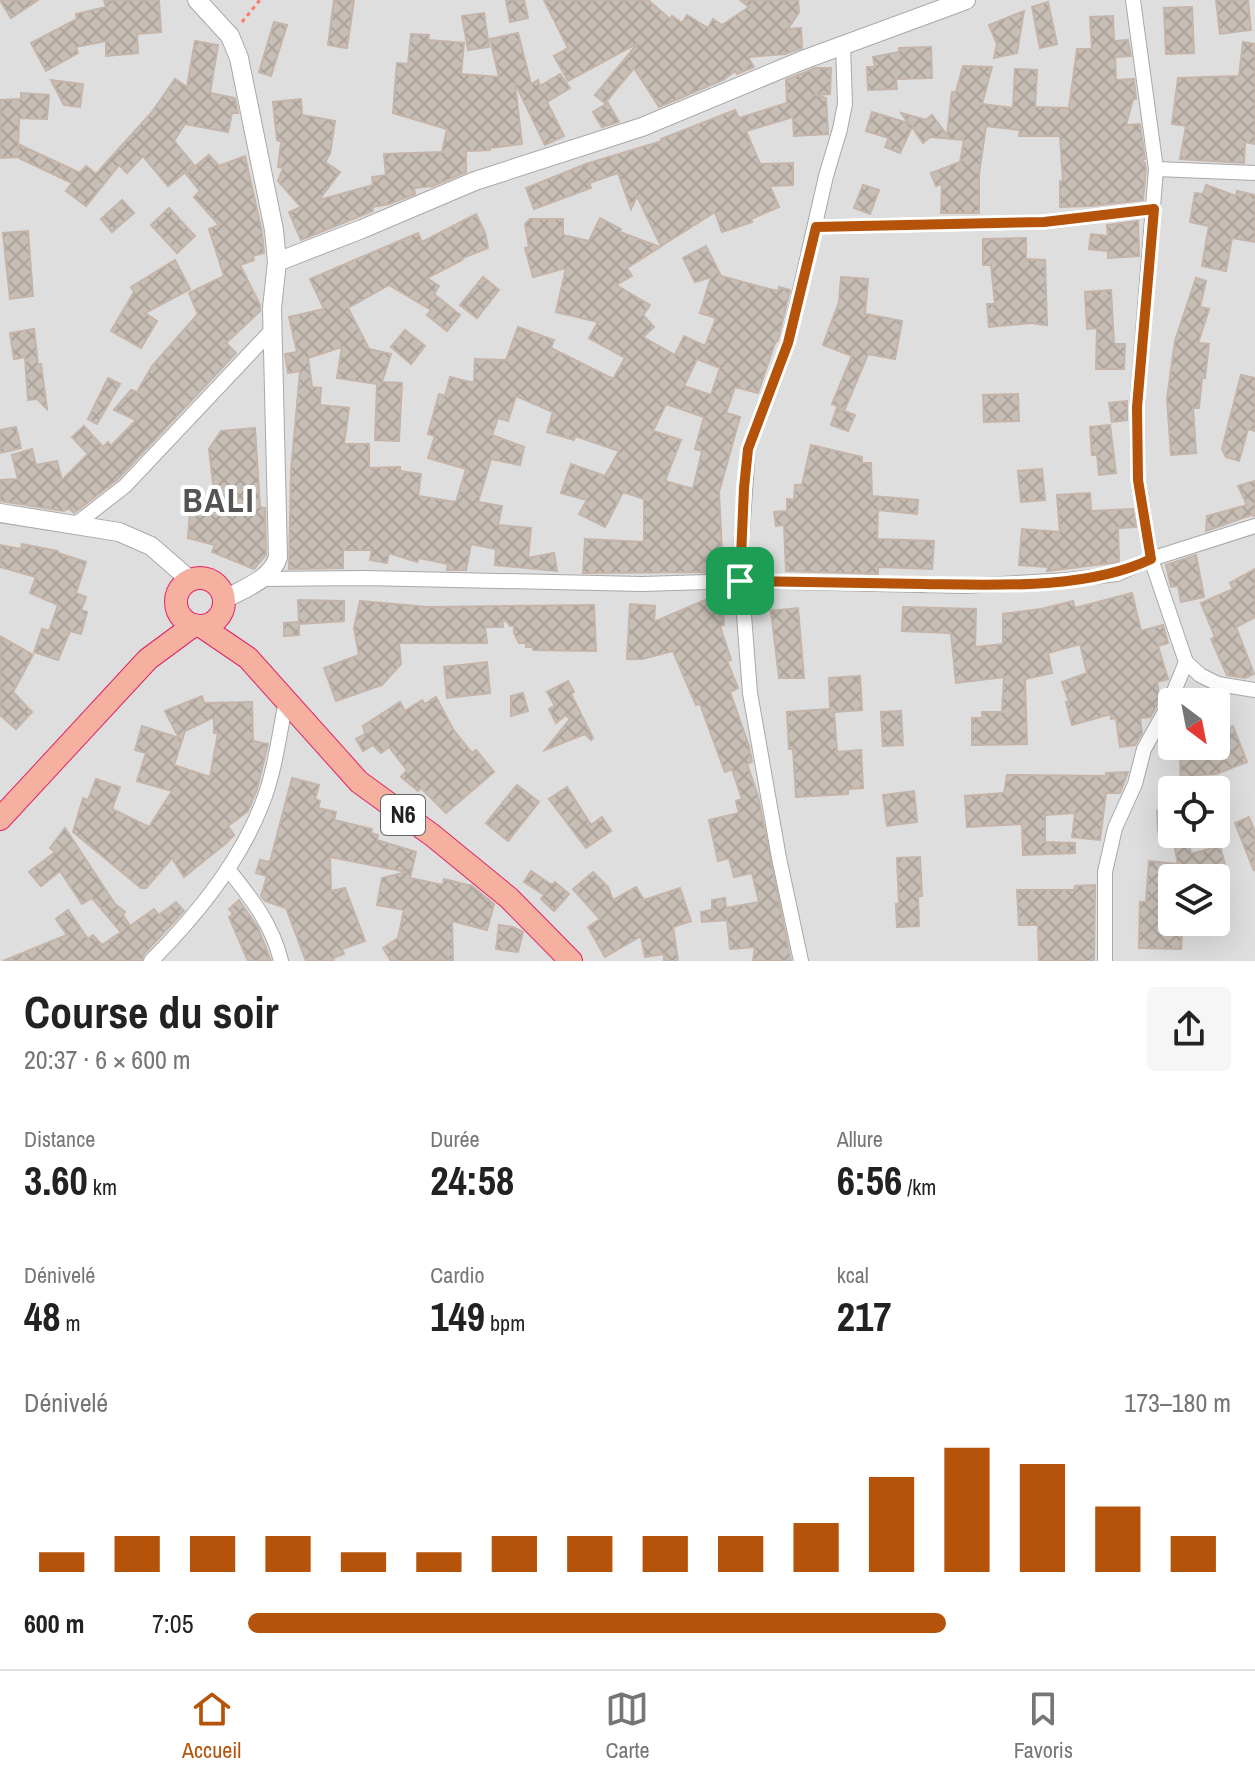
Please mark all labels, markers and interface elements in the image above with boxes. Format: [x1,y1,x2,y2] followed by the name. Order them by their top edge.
[182,477,256,523] district label: BALI
[706,547,774,615] pin
[718,559,762,603] icon: arrive
[1158,688,1230,760] north arrow
[1158,688,1230,936] map controls
[1158,776,1230,848] button: locate
[381,795,425,835] road number: N6
[1158,864,1230,936] button: layers
[24,982,279,1042] text: Course du soir
[1147,987,1231,1071] button: share
[24,1042,191,1077] text: 20:37 · 6 × 600 m
[24,1124,95,1154] text: Distance
[430,1124,479,1154] text: Durée
[837,1124,883,1154] text: Allure
[24,1154,88,1207] text: 3.60
[430,1154,514,1207] text: 24:58
[837,1154,902,1207] text: 6:56
[88,1172,117,1202] text: km
[902,1172,936,1202] text: /km
[24,1260,95,1290] text: Dénivelé
[430,1260,484,1290] text: Cardio
[837,1260,869,1290] text: kcal
[24,1290,60,1343] text: 48
[430,1290,485,1343] text: 149
[837,1290,891,1343] text: 217
[60,1308,81,1338] text: m
[485,1308,525,1338] text: bpm
[24,1385,108,1420] text: Dénivelé
[1124,1385,1231,1420] text: 173–180 m
[24,1606,84,1641] text: 600 m
[152,1606,194,1641] text: 7:05
[182,1687,241,1765] tab: Accueil
[605,1687,650,1765] tab: Carte
[1014,1687,1073,1765] tab: Favoris

